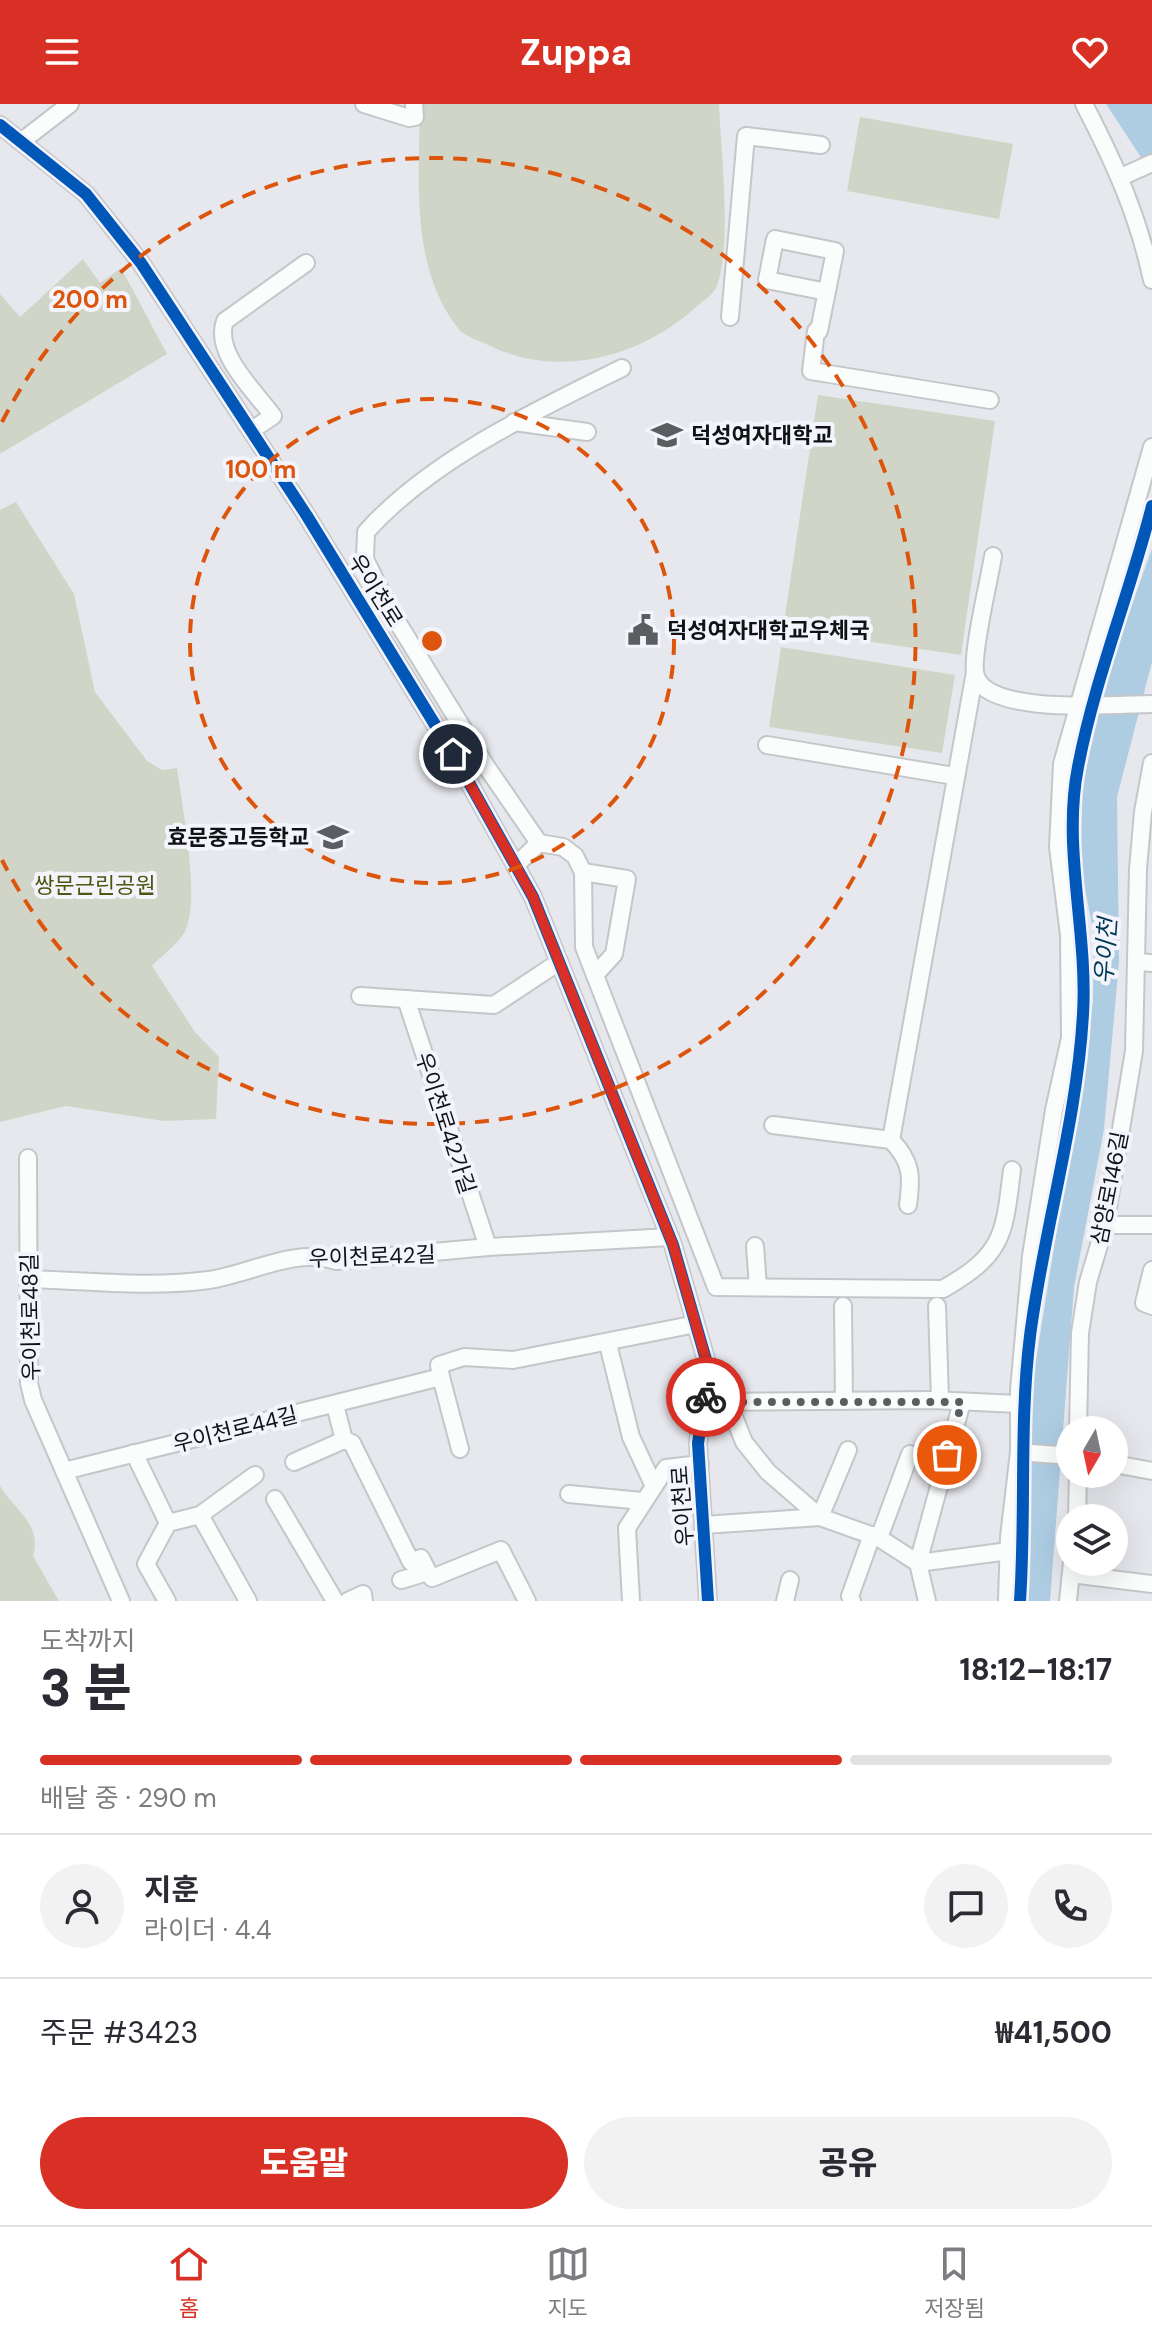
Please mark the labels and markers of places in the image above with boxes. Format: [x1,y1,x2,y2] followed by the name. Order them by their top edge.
[650,418,684,452] school or university icon: 덕성여자대학교
[691,421,833,450] place label: 덕성여자대학교
[626,613,660,647] public building icon: 덕성여자대학교우체국
[667,616,869,645] place label: 덕성여자대학교우체국
[418,627,446,655] centre of rings
[419,720,487,788] pin
[316,820,350,854] school or university icon: 효문중고등학교
[167,823,309,852] place label: 효문중고등학교
[913,1421,981,1489] pin

